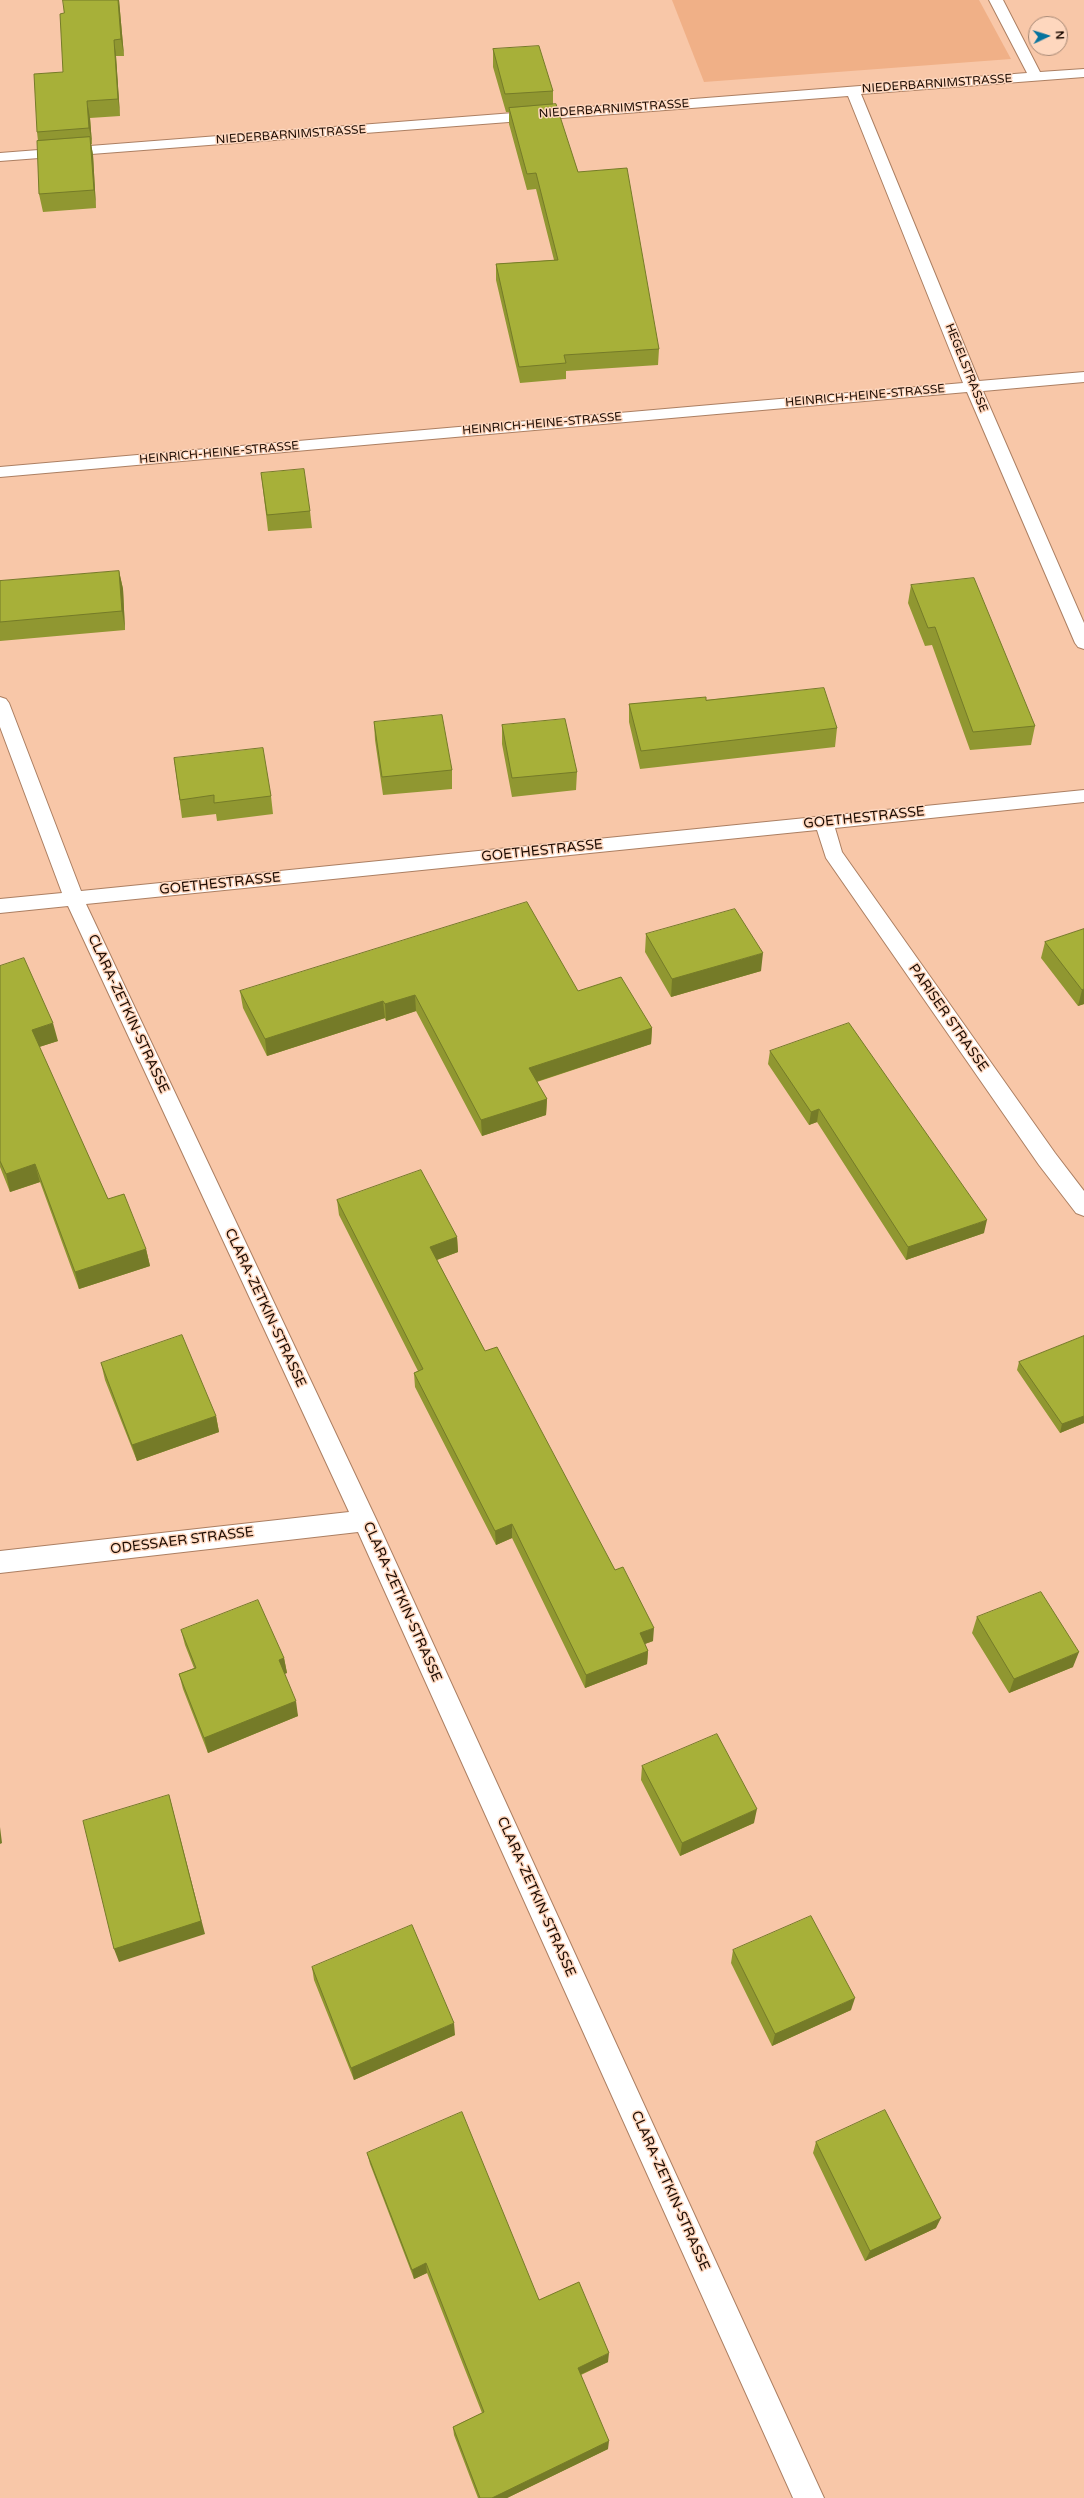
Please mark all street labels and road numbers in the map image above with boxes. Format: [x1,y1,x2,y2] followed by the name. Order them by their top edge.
[861,72,1013,96] street label: NIEDERBARNIMSTRASSE
[538,97,690,121] street label: NIEDERBARNIMSTRASSE
[215,123,367,147] street label: NIEDERBARNIMSTRASSE
[942,322,990,414] street label: HEGELSTRASSE
[785,382,945,410] street label: HEINRICH-HEINE-STRASSE
[462,410,622,438] street label: HEINRICH-HEINE-STRASSE
[139,439,299,467] street label: HEINRICH-HEINE-STRASSE
[802,803,926,833] street label: GOETHESTRASSE
[480,836,604,866] street label: GOETHESTRASSE
[158,869,282,899] street label: GOETHESTRASSE
[84,932,172,1096] street label: CLARA-ZETKIN-STRASSE
[905,961,991,1075] street label: PARISER STRASSE
[221,1226,309,1390] street label: CLARA-ZETKIN-STRASSE
[359,1519,445,1685] street label: CLARA-ZETKIN-STRASSE
[109,1524,255,1558] street label: ODESSAER STRASSE
[493,1814,579,1980] street label: CLARA-ZETKIN-STRASSE
[627,2108,713,2274] street label: CLARA-ZETKIN-STRASSE

